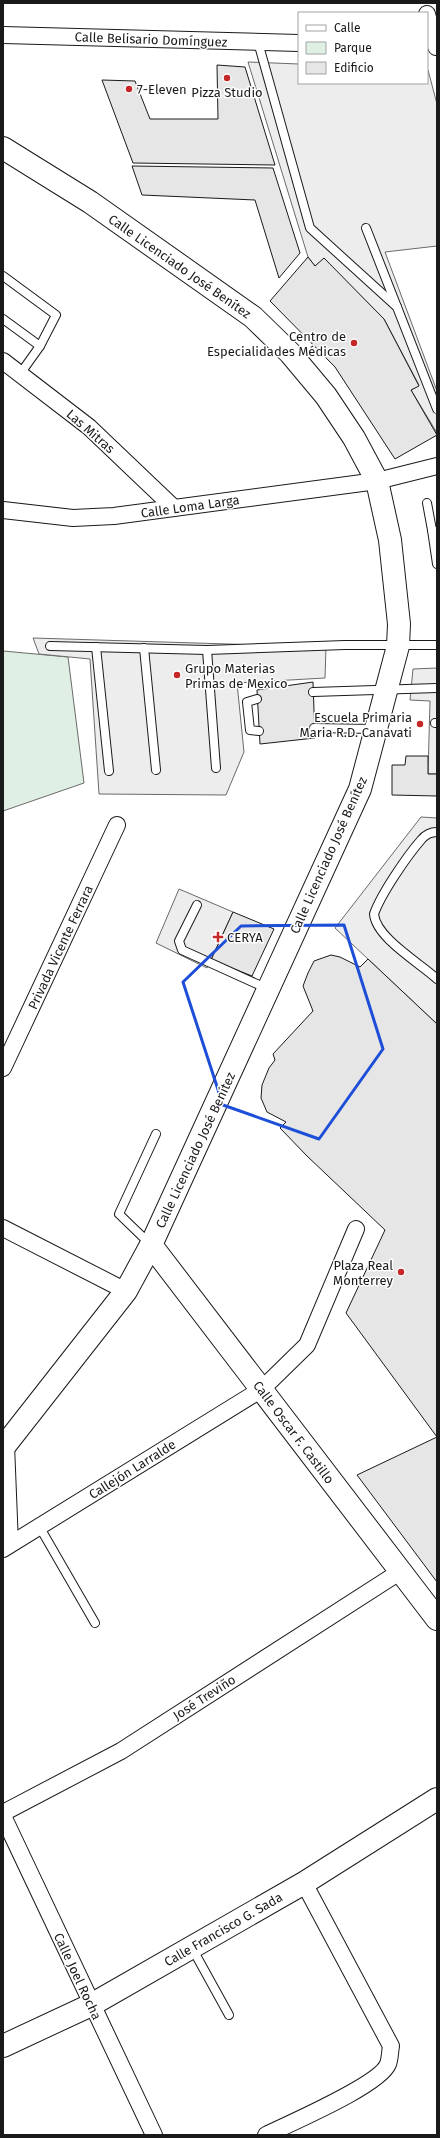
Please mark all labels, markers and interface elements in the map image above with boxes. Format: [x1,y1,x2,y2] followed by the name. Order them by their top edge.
[298,12,428,84] legend
[334,21,361,35] text: Calle
[74,29,228,50] street label: Calle Belisario Domínguez
[334,41,372,55] text: Parque
[334,61,374,75] text: Edificio
[222,73,232,83] marker: Pizza Studio
[137,82,187,97] place label: 7-Eleven
[124,84,134,94] marker: 7-Eleven
[191,85,263,100] place label: Pizza Studio
[106,211,254,322] street label: Calle Licenciado José Benítez
[207,329,346,359] place label: Centro de Especialidades Médicas
[349,338,359,348] marker: Centro de Especialidades Médicas
[64,406,118,456] street label: Las Mitras
[140,492,240,521] street label: Calle Loma Larga
[185,661,287,691] place label: Grupo Materias Primas de Mexico
[172,670,182,680] marker: Grupo Materias Primas de Mexico
[300,710,412,740] place label: Escuela Primaria Maria R.D. Canavati
[415,719,425,729] marker: Escuela Primaria Maria R.D. Canavati
[287,774,370,936] street label: Calle Licenciado José Benítez
[25,883,96,1012] street label: Privada Vicente Ferrara
[227,930,263,945] place label: CERYA
[212,931,224,943] marker: CERYA
[153,1070,238,1231] street label: Calle Licenciado José Benítez
[333,1258,394,1288] place label: Plaza Real Monterrey
[396,1267,406,1277] marker: Plaza Real Monterrey
[250,1378,337,1487] street label: Calle Oscar F. Castillo
[86,1437,178,1502] street label: Callejón Larralde
[170,1672,238,1723] street label: José Treviño
[161,1889,285,1969] street label: Calle Francisco G. Sada
[51,1930,104,2022] street label: Calle Joel Rocha

